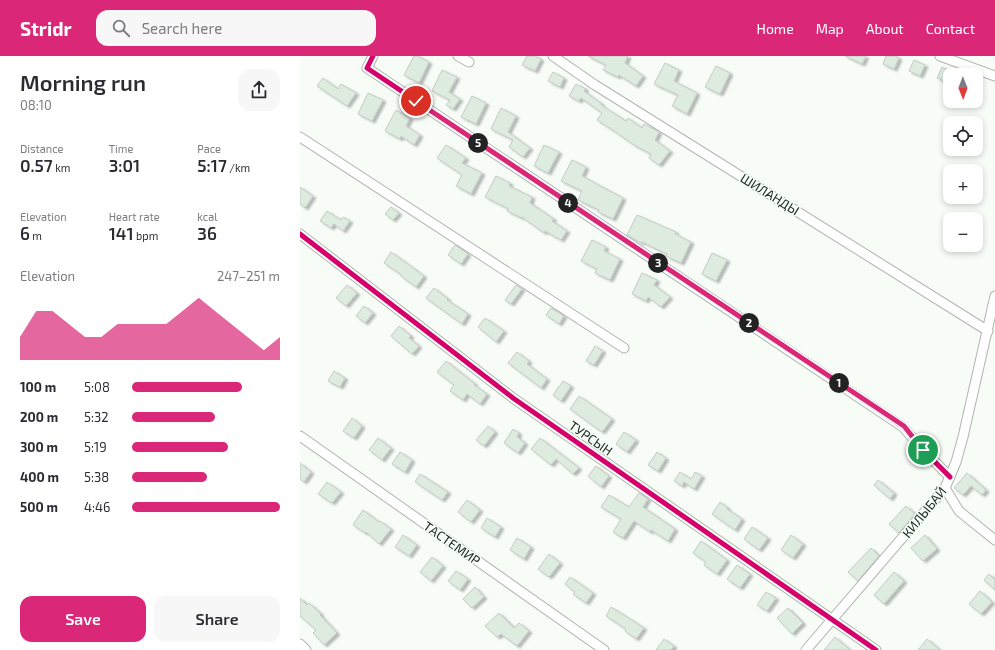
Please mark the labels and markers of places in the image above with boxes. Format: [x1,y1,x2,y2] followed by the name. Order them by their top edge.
[399,84,433,118] pin
[468,133,488,153] pin: 5
[558,193,578,213] pin: 4
[648,253,668,273] pin: 3
[739,313,759,333] pin: 2
[829,373,849,393] pin: 1
[906,433,940,467] pin

